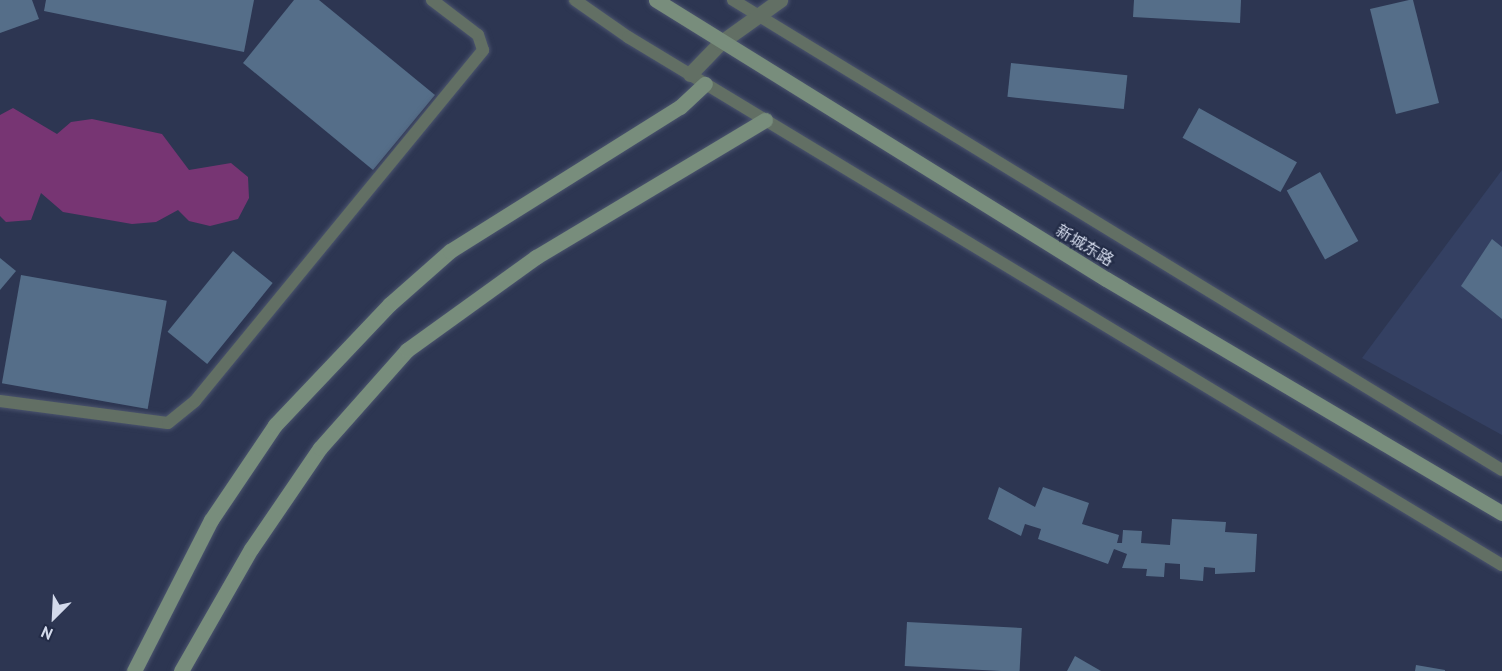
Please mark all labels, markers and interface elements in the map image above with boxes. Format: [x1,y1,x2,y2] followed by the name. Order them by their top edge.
[1053,220,1117,270] street label: 新城东路
[24,587,84,647] north arrow
[38,622,56,645] text: N

